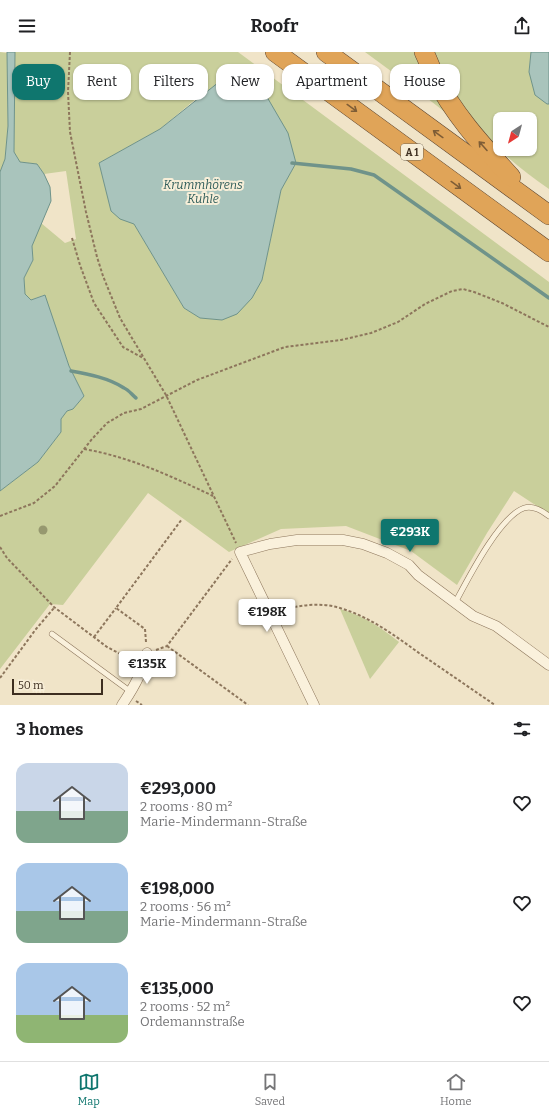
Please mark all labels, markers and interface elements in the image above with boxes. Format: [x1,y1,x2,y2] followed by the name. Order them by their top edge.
[16,15,38,37] icon: menu
[251,15,298,37] text: Roofr
[511,15,533,37] icon: share
[12,64,65,100] chip: Buy
[73,64,131,100] chip: Rent
[139,64,208,100] chip: Filters
[216,64,274,100] chip: New
[282,64,382,100] chip: Apartment
[390,64,460,100] chip: House
[346,104,357,112] one-way arrow
[493,112,537,156] north arrow
[493,112,537,156] map controls
[433,129,444,138] one-way arrow
[478,141,488,151] one-way arrow
[401,144,423,160] road number: A 1
[163,178,243,206] water label: Krummhörens Kuhle
[451,181,462,189] one-way arrow
[382,519,438,553] pin: €293K
[390,524,430,539] text: €293K
[239,599,295,633] pin: €198K
[247,604,287,619] text: €198K
[119,651,175,685] pin: €135K
[128,656,166,671] text: €135K
[12,677,103,696] scale bar
[18,679,44,692] text: 50 m
[511,718,533,740] icon: filters
[16,719,83,740] text: 3 homes
[140,778,216,799] text: €293,000
[48,779,96,827] icon: home
[511,792,533,814] icon: heart
[140,799,232,814] text: 2 rooms · 80 m²
[140,814,307,829] text: Marie-Mindermann-Straße
[140,878,215,899] text: €198,000
[48,879,96,927] icon: home
[511,892,533,914] icon: heart
[140,899,231,914] text: 2 rooms · 56 m²
[140,914,307,929] text: Marie-Mindermann-Straße
[140,978,214,999] text: €135,000
[48,979,96,1027] icon: home
[511,992,533,1014] icon: heart
[140,999,230,1014] text: 2 rooms · 52 m²
[140,1014,245,1029] text: Ordemannstraße
[78,1071,100,1108] tab: Map
[255,1071,285,1108] tab: Saved
[440,1071,471,1108] tab: Home

